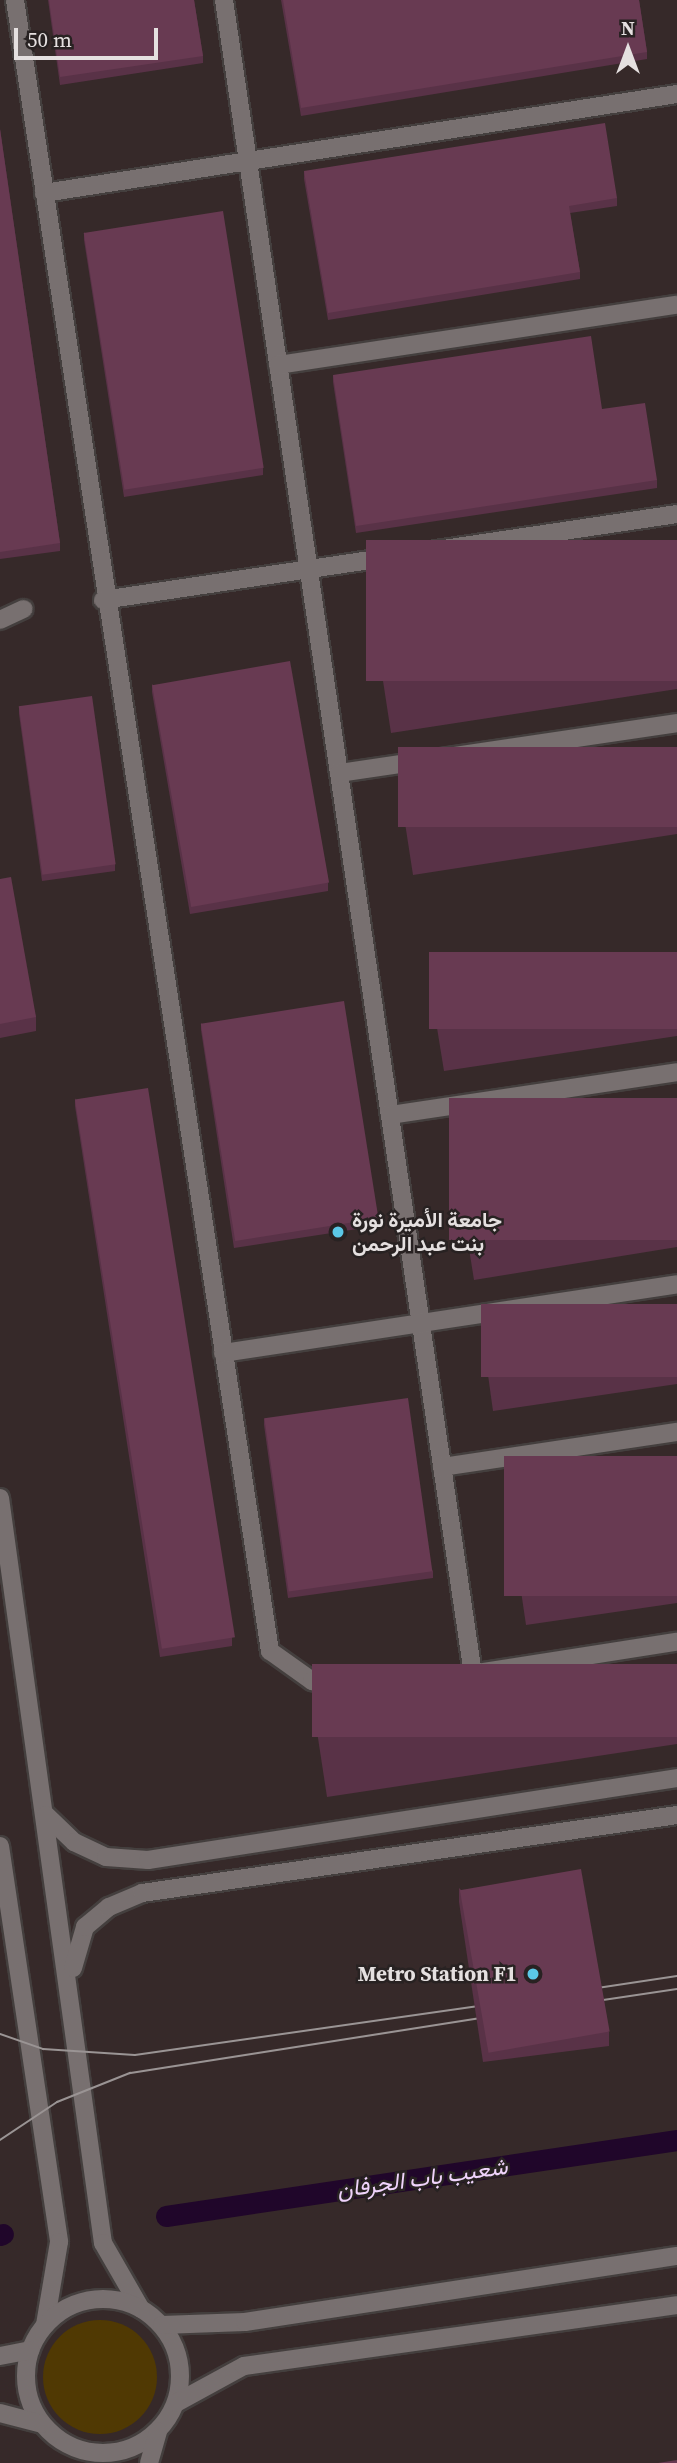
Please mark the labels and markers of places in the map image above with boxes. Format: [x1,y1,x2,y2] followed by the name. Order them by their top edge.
[352,1207,502,1257] place label: جامعة الأميرة نورة بنت عبد الرحمن
[330,1224,346,1240] marker: جامعة الأميرة نورة بنت عبد الرحمن
[358,1961,517,1987] place label: Metro Station F1
[523,1964,543,1984] marker: Metro Station F1

